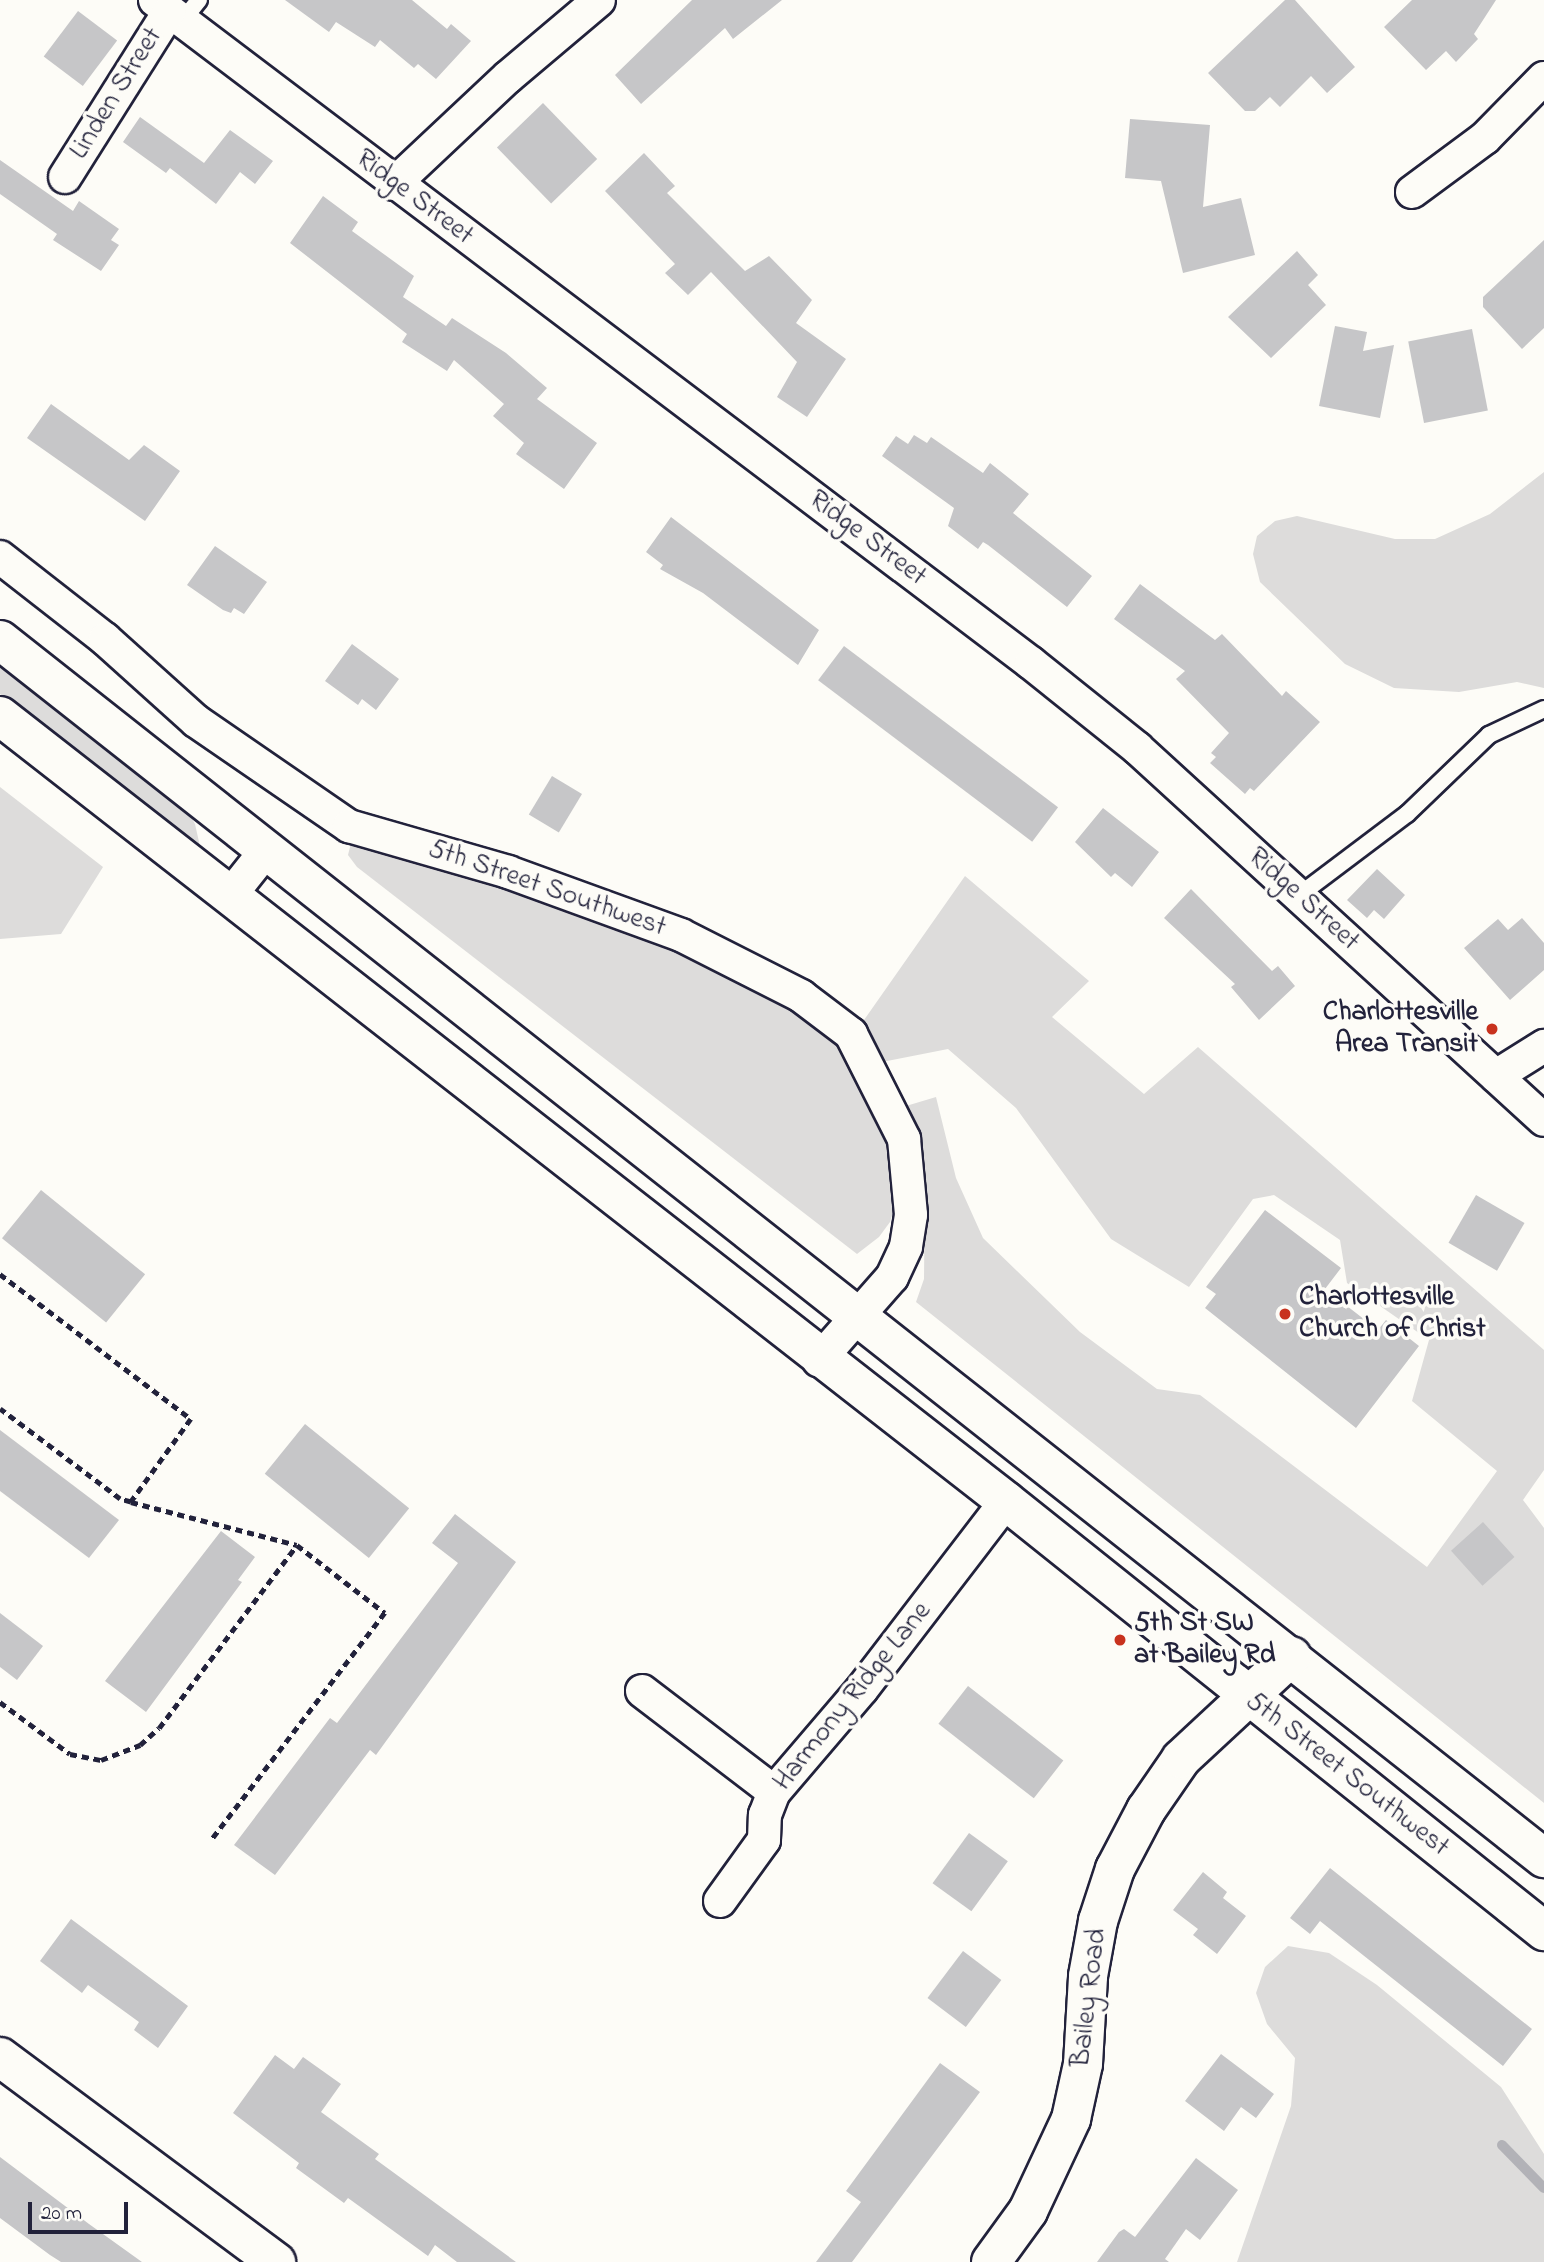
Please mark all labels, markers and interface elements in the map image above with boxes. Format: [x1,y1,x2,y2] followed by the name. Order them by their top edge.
[63,22,171,166] street label: Linden Street
[348,143,480,253] street label: Ridge Street
[801,484,933,594] street label: Ridge Street
[424,833,670,945] street label: 5th Street Southwest
[1240,841,1366,959] street label: Ridge Street
[1323,996,1478,1062] place label: Charlottesville Area Transit
[1484,1021,1500,1037] marker: Charlottesville Area Transit
[1299,1281,1486,1347] place label: Charlottesville Church of Christ
[1277,1306,1293,1322] marker: Charlottesville Church of Christ
[767,1596,939,1798] street label: Harmony Ridge Lane
[1134,1607,1276,1673] place label: 5th St SW at Bailey Rd
[1112,1632,1128,1648] marker: 5th St SW at Bailey Rd
[1239,1685,1455,1865] street label: 5th Street Southwest
[1065,1927,1115,2069] street label: Bailey Road
[32,2188,131,2232] scale bar
[41,2199,82,2229] text: 20 m

